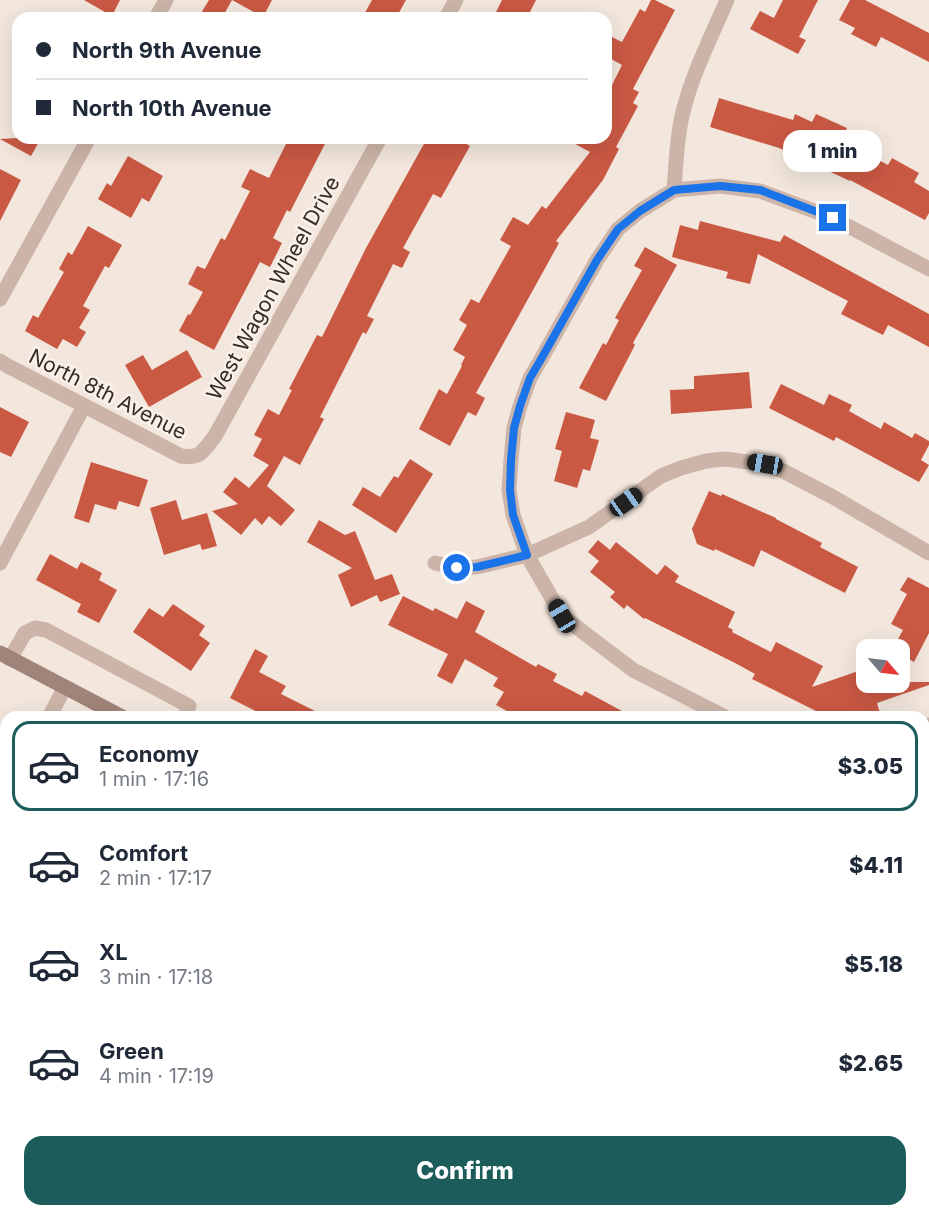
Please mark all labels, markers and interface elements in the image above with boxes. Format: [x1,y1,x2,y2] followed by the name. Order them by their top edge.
[72,37,262,63] text: North 9th Avenue
[72,95,272,121] text: North 10th Avenue
[784,131,882,173] callout: 1 min
[807,139,858,163] text: 1 min
[201,172,345,404] street label: West Wagon Wheel Drive
[819,204,846,231] route end
[25,343,191,445] street label: North 8th Avenue
[746,452,784,476] car
[606,484,646,520] car
[443,554,470,581] route start
[545,596,579,636] car
[856,639,910,693] north arrow
[856,639,910,693] map controls
[27,739,81,793] icon: car
[99,741,199,767] text: Economy
[838,753,903,779] text: $3.05
[99,767,209,791] text: 1 min · 17:16
[27,838,81,892] icon: car
[99,840,188,866] text: Comfort
[849,852,903,878] text: $4.11
[99,866,212,890] text: 2 min · 17:17
[27,937,81,991] icon: car
[99,939,128,965] text: XL
[845,951,903,977] text: $5.18
[99,965,213,989] text: 3 min · 17:18
[27,1036,81,1090] icon: car
[99,1038,164,1064] text: Green
[838,1050,903,1076] text: $2.65
[99,1064,214,1088] text: 4 min · 17:19
[24,1136,906,1205] button: Confirm

